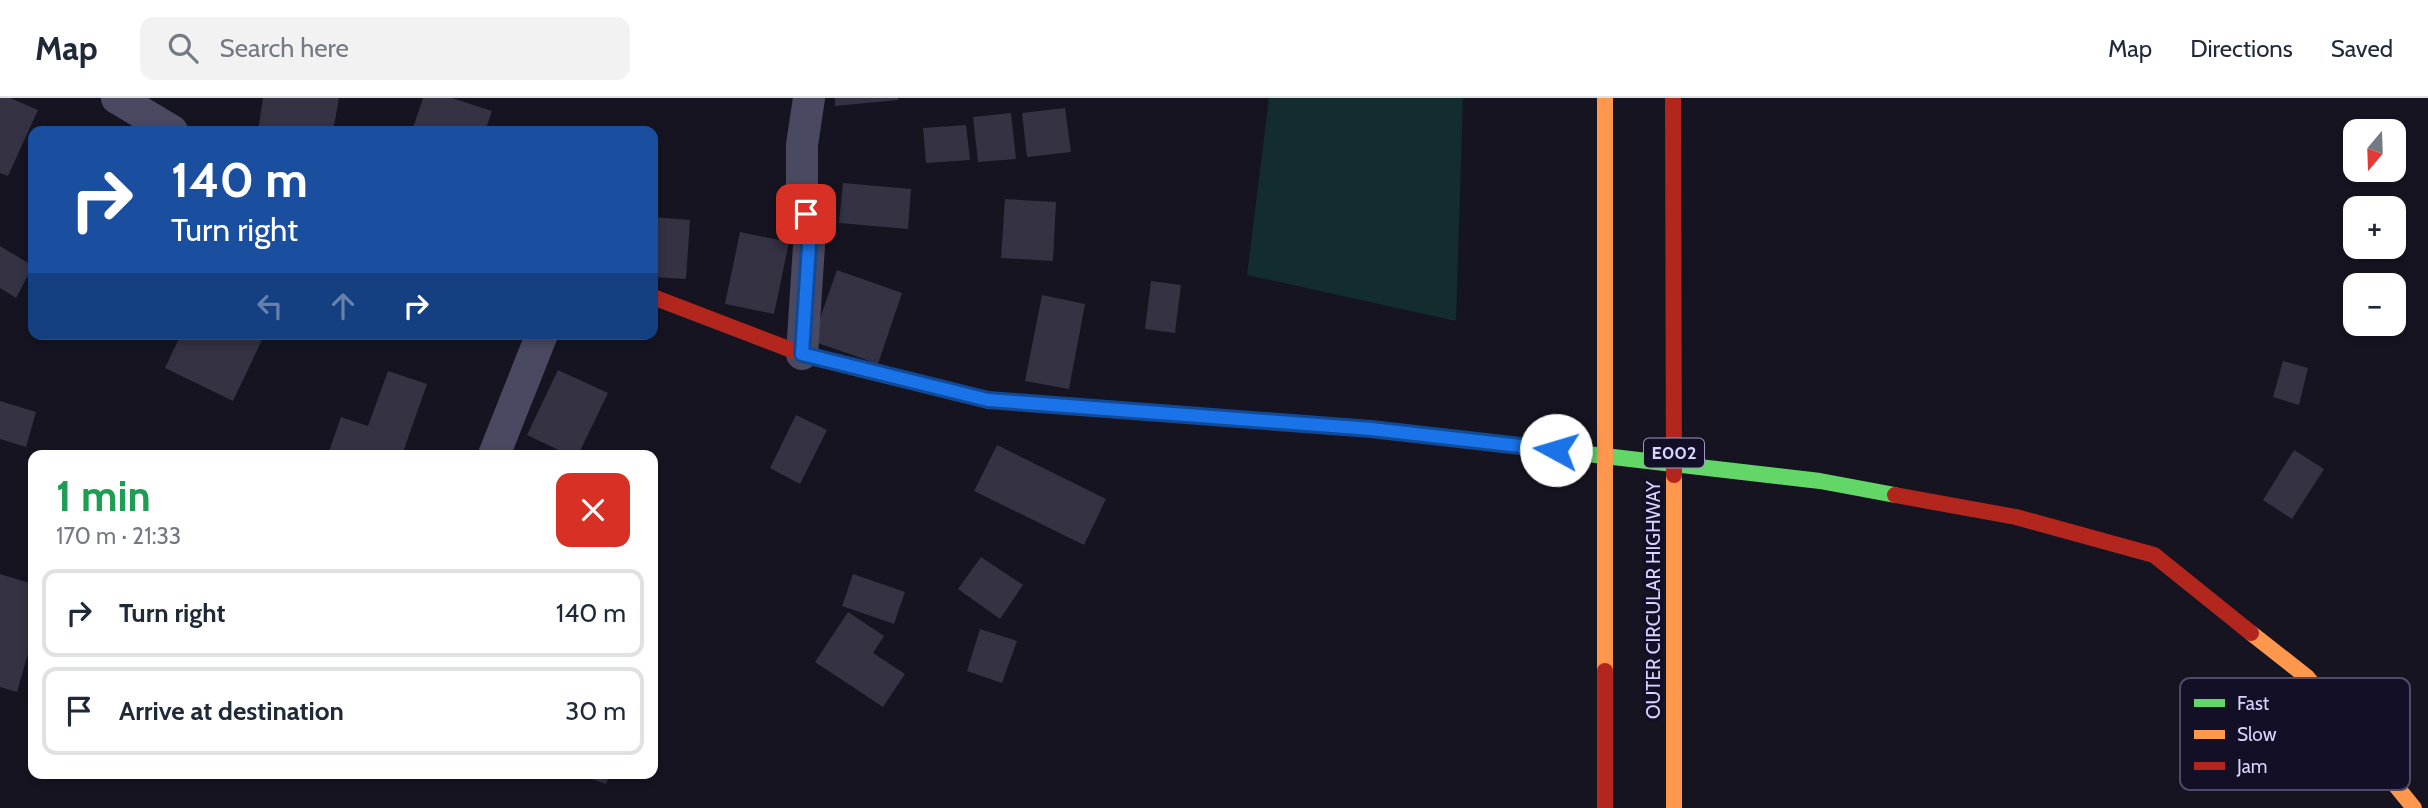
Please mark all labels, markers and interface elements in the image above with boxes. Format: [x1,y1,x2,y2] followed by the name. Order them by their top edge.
[140,17,630,80] search box
[35,28,98,68] text: Map
[164,29,202,67] icon: search
[220,32,349,64] text: Search here
[2108,34,2152,63] text: Map
[2190,34,2293,63] text: Directions
[2331,34,2393,63] text: Saved
[2343,119,2406,182] north arrow
[2343,119,2406,336] map controls
[171,150,308,209] text: 140 m
[56,154,147,245] icon: right
[776,184,836,244] pin
[787,195,825,233] icon: arrive
[2343,196,2406,259] button: +
[171,210,298,249] text: Turn right
[2343,273,2406,336] button: −
[251,287,289,325] icon: left
[324,287,362,325] icon: ahead
[397,287,435,325] icon: right
[1519,413,1593,487] position arrow
[1644,438,1704,468] road number: E002
[56,470,151,522] text: 1 min
[556,473,630,547] button: close
[1642,481,1665,719] street label: OUTER CIRCULAR HIGHWAY
[56,522,181,550] text: 170 m · 21:33
[60,594,98,632] icon: right
[119,597,225,629] text: Turn right
[556,597,626,629] text: 140 m
[2180,678,2410,790] legend
[60,692,98,730] icon: arrive
[2237,692,2270,715] text: Fast
[119,695,344,727] text: Arrive at destination
[565,695,626,727] text: 30 m
[2237,723,2277,746] text: Slow
[2236,755,2267,778] text: Jam

